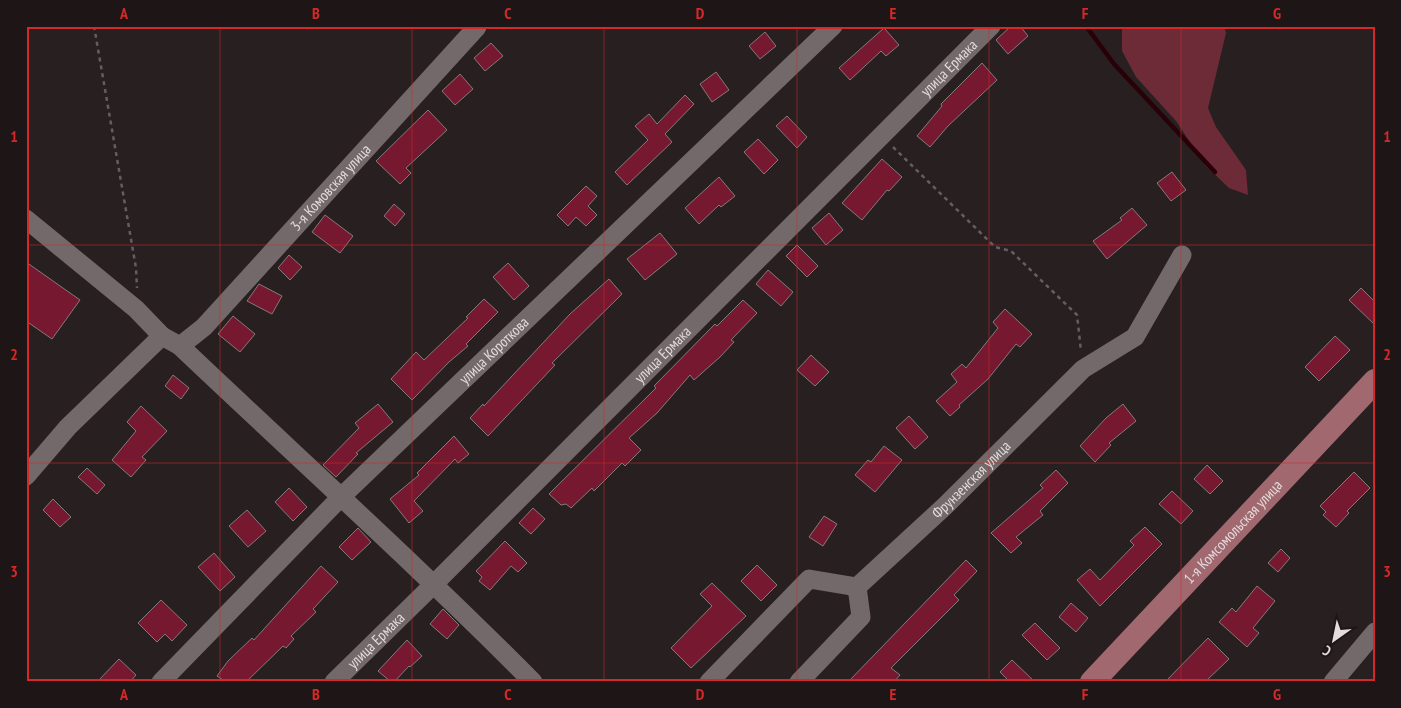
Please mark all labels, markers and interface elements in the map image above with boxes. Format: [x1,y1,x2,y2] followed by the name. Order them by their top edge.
[119,3,129,23] text: A
[312,3,320,23] text: B
[504,3,512,23] text: C
[696,3,705,23] text: D
[890,3,897,23] text: E
[1082,3,1089,23] text: F
[1273,3,1281,23] text: G
[916,35,981,100] street label: улица Ермака
[10,126,18,146] text: 1
[1383,126,1391,146] text: 1
[286,140,375,235] street label: 3-я Комовская улица
[455,312,532,388] street label: улица Короткова
[630,322,695,387] street label: улица Ермака
[10,344,18,364] text: 2
[1383,344,1391,364] text: 2
[928,436,1014,522] street label: Фрунзенская улица
[1179,476,1286,587] street label: 1-я Комсомольская улица
[10,561,18,581] text: 3
[1383,561,1391,581] text: 3
[343,608,408,673] street label: улица Ермака
[1308,616,1358,666] north arrow
[1319,641,1335,660] text: С
[119,684,129,704] text: A
[312,684,320,704] text: B
[504,684,512,704] text: C
[696,684,705,704] text: D
[890,684,897,704] text: E
[1082,684,1089,704] text: F
[1273,684,1281,704] text: G

